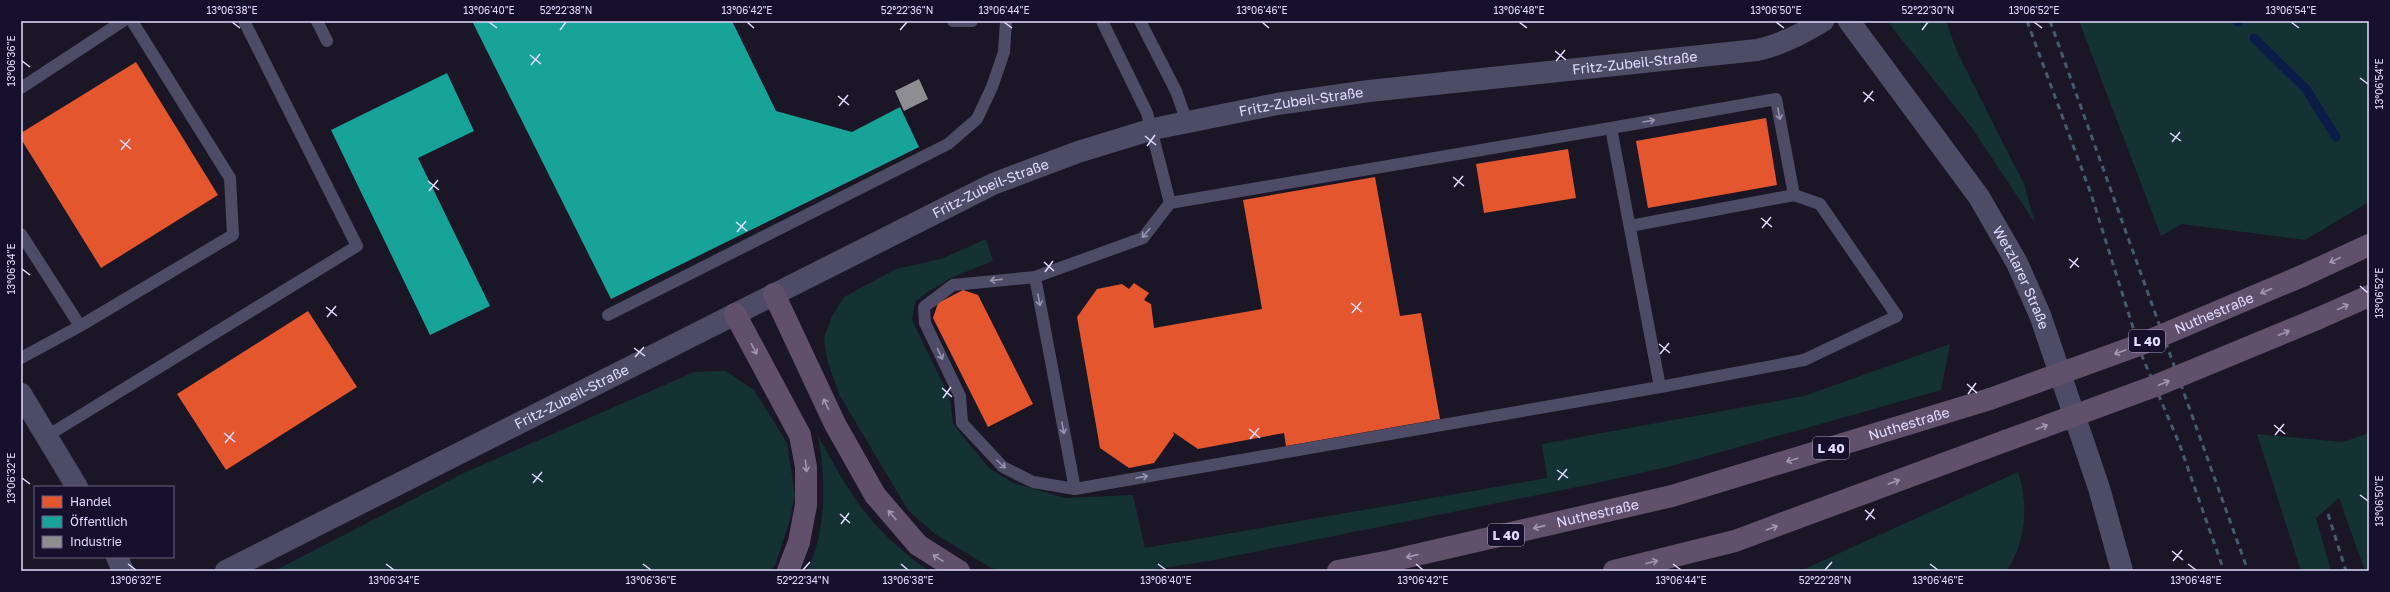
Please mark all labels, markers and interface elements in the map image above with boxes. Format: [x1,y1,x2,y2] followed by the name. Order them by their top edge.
[207,4,258,16] text: 13°06'38"E
[463,4,515,16] text: 13°06'40"E
[540,4,592,16] text: 52°22'38"N
[722,4,772,16] text: 13°06'42"E
[881,4,933,16] text: 52°22'36"N
[978,4,1030,16] text: 13°06'44"E
[1236,4,1288,16] text: 13°06'46"E
[1493,4,1545,16] text: 13°06'48"E
[1750,4,1802,16] text: 13°06'50"E
[1902,4,1954,16] text: 52°22'30"N
[2009,4,2059,16] text: 13°06'52"E
[2266,4,2316,16] text: 13°06'54"E
[5,36,17,86] text: 13°06'36"E
[1571,47,1698,77] street label: Fritz-Zubeil-Straße
[2373,59,2385,109] text: 13°06'54"E
[1237,83,1364,120] street label: Fritz-Zubeil-Straße
[1775,107,1783,120] one-way arrow
[1642,117,1655,125] one-way arrow
[929,155,1051,221] street label: Fritz-Zubeil-Straße
[1989,223,2053,331] street label: Wetzlarer Straße
[1142,228,1151,238] one-way arrow
[5,244,17,295] text: 13°06'34"E
[2330,257,2342,264] one-way arrow
[2373,268,2385,318] text: 13°06'52"E
[990,276,1003,284] one-way arrow
[2260,288,2272,296] one-way arrow
[2172,289,2256,337] street label: Nuthestraße
[1035,293,1043,306] one-way arrow
[2337,303,2349,310] one-way arrow
[2277,328,2289,336] one-way arrow
[2129,330,2165,352] road number: L 40
[750,343,758,355] one-way arrow
[937,348,944,360] one-way arrow
[2114,348,2126,356] one-way arrow
[511,360,631,432] street label: Fritz-Zubeil-Straße
[2157,378,2169,386] one-way arrow
[821,399,829,411] one-way arrow
[1866,403,1951,444] street label: Nuthestraße
[1059,421,1067,434] one-way arrow
[2035,423,2047,431] one-way arrow
[1813,437,1849,459] road number: L 40
[5,453,17,503] text: 13°06'32"E
[1786,457,1799,464] one-way arrow
[996,459,1006,468] one-way arrow
[802,460,809,473] one-way arrow
[1135,473,1148,481] one-way arrow
[2373,475,2385,527] text: 13°06'50"E
[1887,478,1899,486] one-way arrow
[34,486,174,558] legend
[70,494,112,509] text: Handel
[1555,495,1640,530] street label: Nuthestraße
[888,510,897,521] one-way arrow
[70,514,128,529] text: Öffentlich
[1765,523,1777,531] one-way arrow
[1488,524,1524,546] road number: L 40
[1533,524,1546,532] one-way arrow
[70,534,122,549] text: Industrie
[1406,553,1419,561] one-way arrow
[933,554,944,562] one-way arrow
[1645,557,1658,565] one-way arrow
[111,574,161,586] text: 13°06'32"E
[369,574,420,586] text: 13°06'34"E
[626,574,676,586] text: 13°06'36"E
[777,574,829,586] text: 52°22'34"N
[883,574,934,586] text: 13°06'38"E
[1140,574,1192,586] text: 13°06'40"E
[1398,574,1448,586] text: 13°06'42"E
[1655,574,1707,586] text: 13°06'44"E
[1799,574,1851,586] text: 52°22'28"N
[1912,574,1964,586] text: 13°06'46"E
[2170,574,2222,586] text: 13°06'48"E

